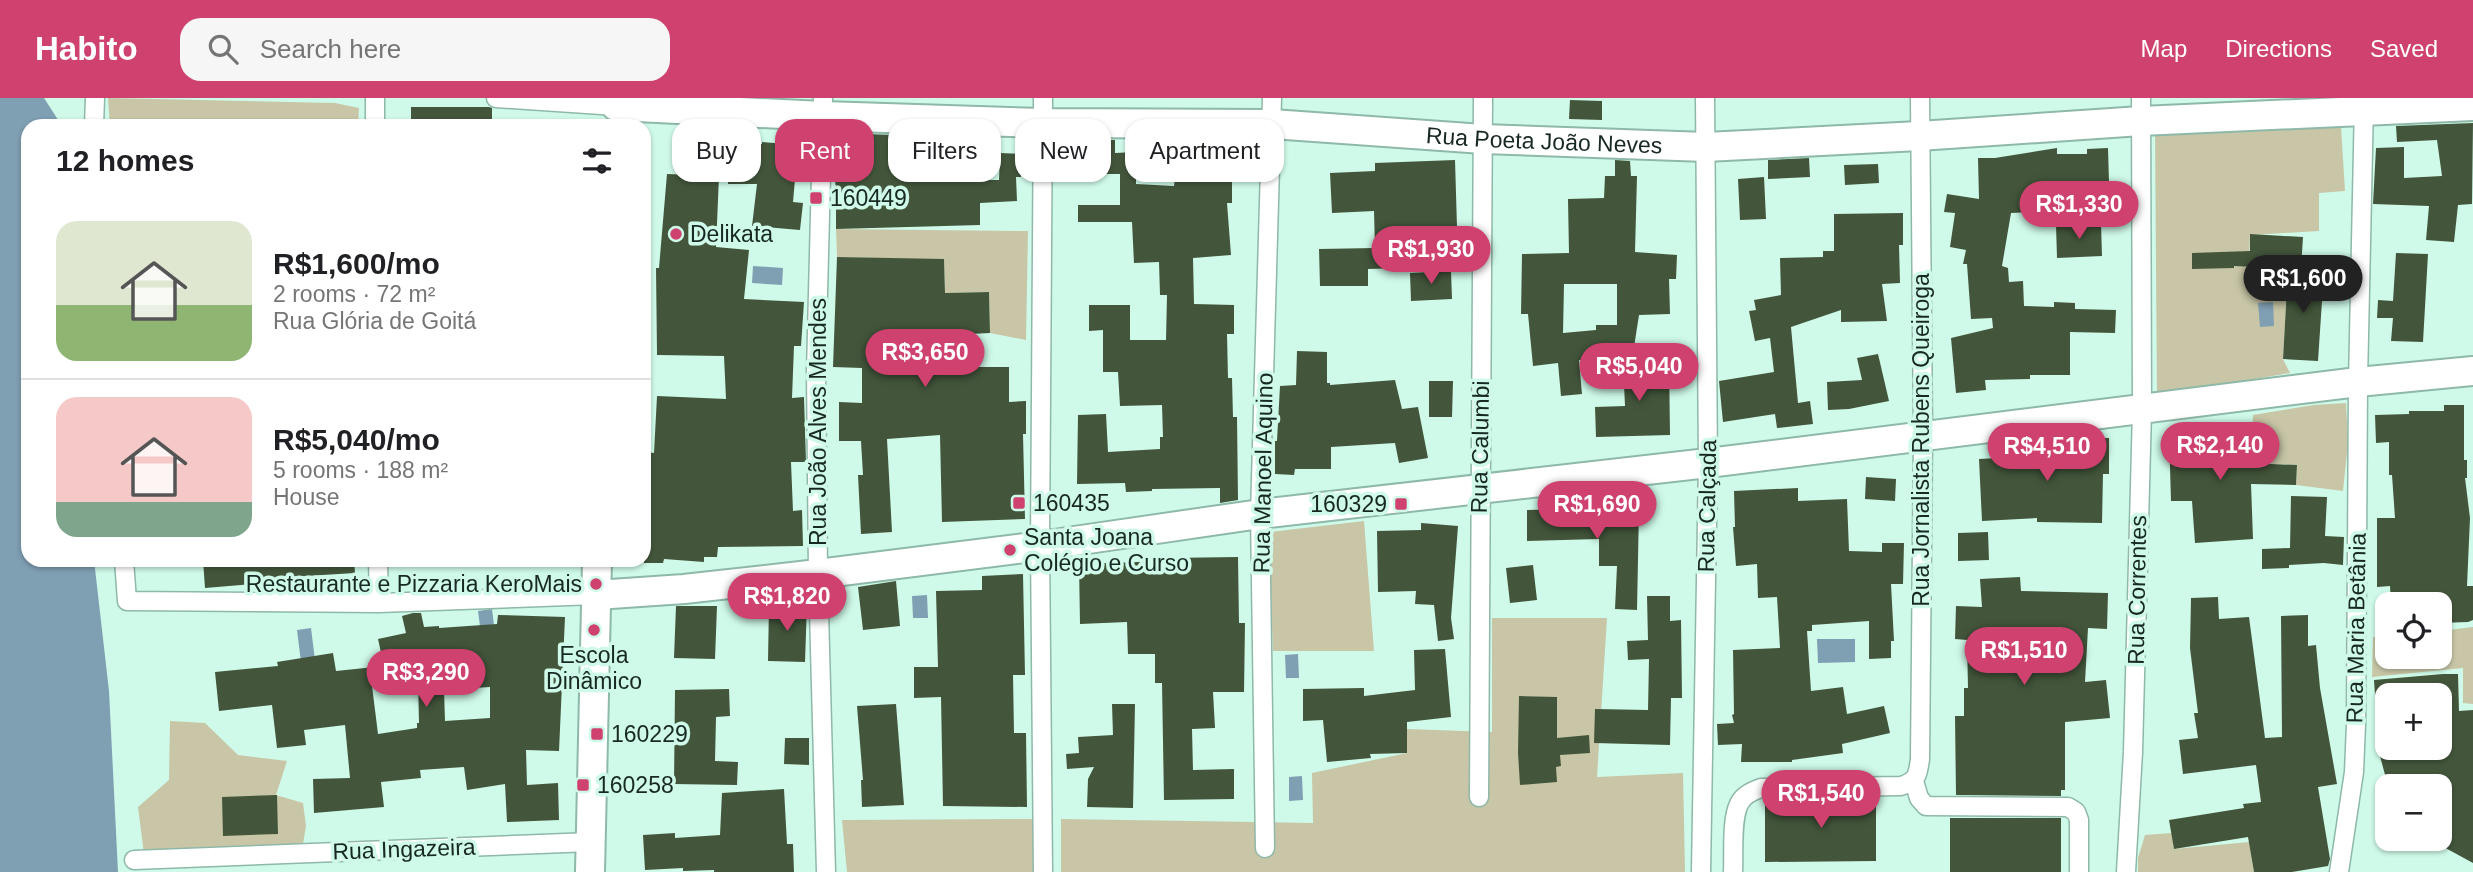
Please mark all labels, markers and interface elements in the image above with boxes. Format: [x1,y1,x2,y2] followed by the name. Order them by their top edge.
[180,18,670,81] search box
[35,30,138,67] text: Habito
[204,30,242,68] icon: search
[260,34,401,64] text: Search here
[2141,35,2187,62] text: Map
[2225,35,2332,62] text: Directions
[2370,35,2438,62] text: Saved
[672,119,761,182] chip: Buy
[775,119,874,182] chip: Rent
[888,119,1001,182] chip: Filters
[1015,119,1111,182] chip: New
[1125,119,1284,182] chip: Apartment
[1425,122,1663,158] street label: Rua Poeta João Neves
[578,142,616,180] icon: filters
[56,144,194,177] text: 12 homes
[2014,181,2144,241] pin: R$1,330
[830,185,907,211] place label: 160449
[808,190,824,206] marker: 160449
[2036,191,2122,217] text: R$1,330
[690,221,773,247] place label: Delikata
[668,226,684,242] marker: Delikata
[1366,226,1496,286] pin: R$1,930
[1388,236,1474,262] text: R$1,930
[273,247,440,280] text: R$1,600/mo
[112,249,196,333] icon: home
[2238,256,2368,315] pin: R$1,600
[2260,265,2346,291] text: R$1,600
[1908,273,1934,607] street label: Rua Jornalista Rubens Queiroga
[273,281,435,307] text: 2 rooms · 72 m²
[805,298,831,546] street label: Rua João Alves Mendes
[273,308,476,334] text: Rua Glória de Goitá
[860,330,990,389] pin: R$3,650
[882,339,968,365] text: R$3,650
[1574,344,1704,403] pin: R$5,040
[1596,353,1682,379] text: R$5,040
[1248,372,1278,574] street label: Rua Manoel Aquino
[1466,380,1494,514] street label: Rua Calumbi
[2155,422,2285,482] pin: R$2,140
[273,423,440,456] text: R$5,040/mo
[1982,424,2112,483] pin: R$4,510
[112,425,196,509] icon: home
[2177,432,2263,458] text: R$2,140
[2004,433,2090,459] text: R$4,510
[1693,439,1721,573] street label: Rua Calçada
[273,457,448,483] text: 5 rooms · 188 m²
[1532,482,1662,541] pin: R$1,690
[273,484,339,510] text: House
[1033,490,1110,516] place label: 160435
[1310,491,1387,517] place label: 160329
[1554,491,1640,517] text: R$1,690
[1011,495,1027,511] marker: 160435
[1393,496,1409,512] marker: 160329
[2123,515,2151,665] street label: Rua Correntes
[1024,524,1189,576] place label: Santa Joana Colégio e Curso
[2341,532,2371,723] street label: Rua Maria Betânia
[1002,542,1018,558] marker: Santa Joana Colégio e Curso
[246,571,582,597] place label: Restaurante e Pizzaria KeroMais
[722,574,852,633] pin: R$1,820
[588,576,604,592] marker: Restaurante e Pizzaria KeroMais
[744,583,830,609] text: R$1,820
[2375,592,2452,851] map controls
[2375,592,2452,669] button: locate
[586,622,602,638] marker: Escola Dinâmico
[1959,628,2089,687] pin: R$1,510
[1981,637,2067,663] text: R$1,510
[546,642,642,694] place label: Escola Dinâmico
[361,650,491,709] pin: R$3,290
[383,659,469,685] text: R$3,290
[2375,683,2452,760] button: +
[611,721,688,747] place label: 160229
[589,726,605,742] marker: 160229
[1756,770,1886,830] pin: R$1,540
[597,772,674,798] place label: 160258
[2375,774,2452,851] button: −
[575,777,591,793] marker: 160258
[1778,780,1864,806] text: R$1,540
[332,834,476,864] street label: Rua Ingazeira

